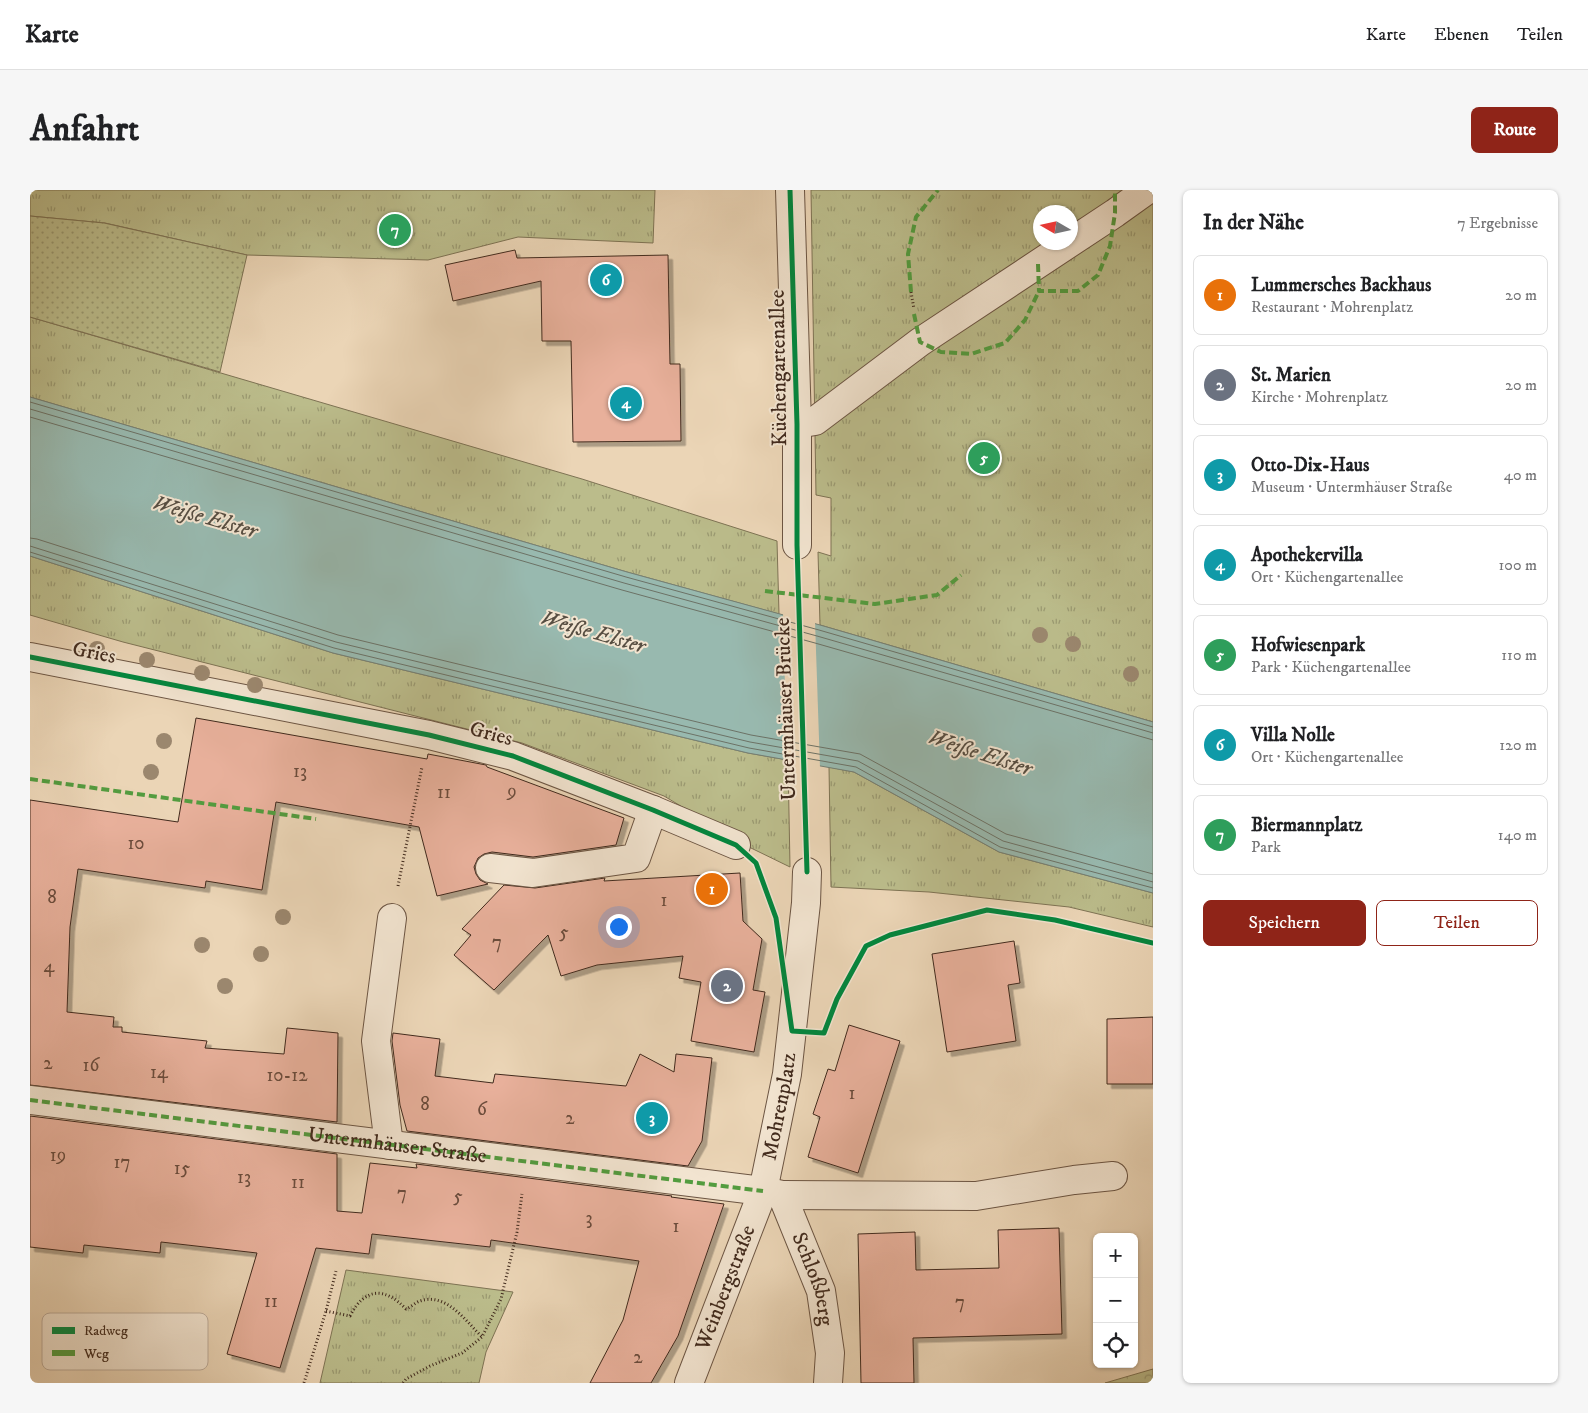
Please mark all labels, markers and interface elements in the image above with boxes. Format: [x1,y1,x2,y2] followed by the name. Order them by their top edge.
[25,20,79,50] text: Karte
[1366,24,1406,46] text: Karte
[1434,24,1489,46] text: Ebenen
[1517,24,1563,46] text: Teilen
[1471,107,1558,153] button: Route
[30,108,139,152] text: Anfahrt
[1033,205,1078,250] north arrow
[1203,210,1304,236] text: In der Nähe
[379,211,411,249] pin: 7
[1457,213,1538,233] text: 7 Ergebnisse
[590,261,622,299] pin: 6
[1251,274,1431,297] text: Lummersches Backhaus
[1217,285,1223,305] text: 1
[1505,285,1537,305] text: 20 m
[765,289,793,446] street label: Küchengartenallee
[1251,297,1413,317] text: Restaurant · Mohrenplatz
[1251,364,1331,387] text: St. Marien
[1216,375,1224,395] text: 2
[1505,375,1537,395] text: 20 m
[610,384,642,422] pin: 4
[1251,387,1388,407] text: Kirche · Mohrenplatz
[968,439,1000,477] pin: 5
[1251,454,1369,477] text: Otto-Dix-Haus
[1217,465,1223,485] text: 3
[1504,465,1537,485] text: 40 m
[1251,477,1452,497] text: Museum · Untermhäuser Straße
[150,489,262,545] water label: Weiße Elster
[1251,544,1363,567] text: Apothekervilla
[1215,555,1225,575] text: 4
[1499,555,1537,575] text: 100 m
[1251,567,1403,587] text: Ort · Küchengartenallee
[538,604,650,660] water label: Weiße Elster
[770,617,802,801] street label: Untermhäuser Brücke
[1251,634,1365,657] text: Hofwiesenpark
[70,636,118,670] street label: Gries
[1216,645,1224,665] text: 5
[1501,645,1537,665] text: 110 m
[1251,657,1411,677] text: Park · Küchengartenallee
[467,716,515,752] street label: Gries
[925,724,1037,783] water label: Weiße Elster
[1251,724,1335,747] text: Villa Nolle
[1216,735,1224,755] text: 6
[1499,735,1537,755] text: 120 m
[1251,747,1403,767] text: Ort · Küchengartenallee
[293,760,307,783] house number: 13
[506,780,517,803] house number: 9
[437,781,451,804] house number: 11
[1251,814,1363,837] text: Biermannplatz
[1216,825,1224,845] text: 7
[1498,825,1537,845] text: 140 m
[127,832,145,855] house number: 10
[1251,837,1281,857] text: Park
[696,870,728,908] pin: 1
[47,886,57,909] house number: 8
[661,889,668,912] house number: 1
[1203,900,1366,946] button: Speichern
[1376,900,1538,946] button: Teilen
[606,914,632,940] your location
[559,921,569,944] house number: 5
[492,931,502,954] house number: 7
[44,955,56,978] house number: 4
[711,967,743,1005] pin: 2
[757,1051,802,1163] street label: Mohrenplatz
[43,1052,53,1075] house number: 2
[83,1054,101,1077] house number: 16
[150,1061,169,1084] house number: 14
[266,1064,308,1087] house number: 10-12
[849,1082,856,1105] house number: 1
[420,1093,430,1116] house number: 8
[477,1098,488,1121] house number: 6
[636,1099,668,1137] pin: 3
[565,1107,575,1130] house number: 2
[306,1122,488,1170] street label: Untermhäuser Straße
[50,1144,66,1167] house number: 19
[114,1151,131,1174] house number: 17
[174,1157,191,1180] house number: 15
[237,1166,251,1189] house number: 13
[291,1171,305,1194] house number: 11
[397,1182,407,1205] house number: 7
[453,1185,463,1208] house number: 5
[585,1207,593,1230] house number: 3
[673,1215,680,1238] house number: 1
[689,1221,762,1355] street label: Weinbergstraße
[786,1229,839,1328] street label: Schloßberg
[1093,1233,1138,1368] map controls
[1093,1233,1138,1278] button: +
[1093,1278,1138,1323] button: −
[264,1290,278,1313] house number: 11
[955,1291,965,1314] house number: 7
[42,1313,208,1370] legend
[84,1322,128,1340] text: Radweg
[1093,1323,1138,1368] button: locate
[83,1345,109,1363] text: Weg
[633,1346,643,1369] house number: 2

